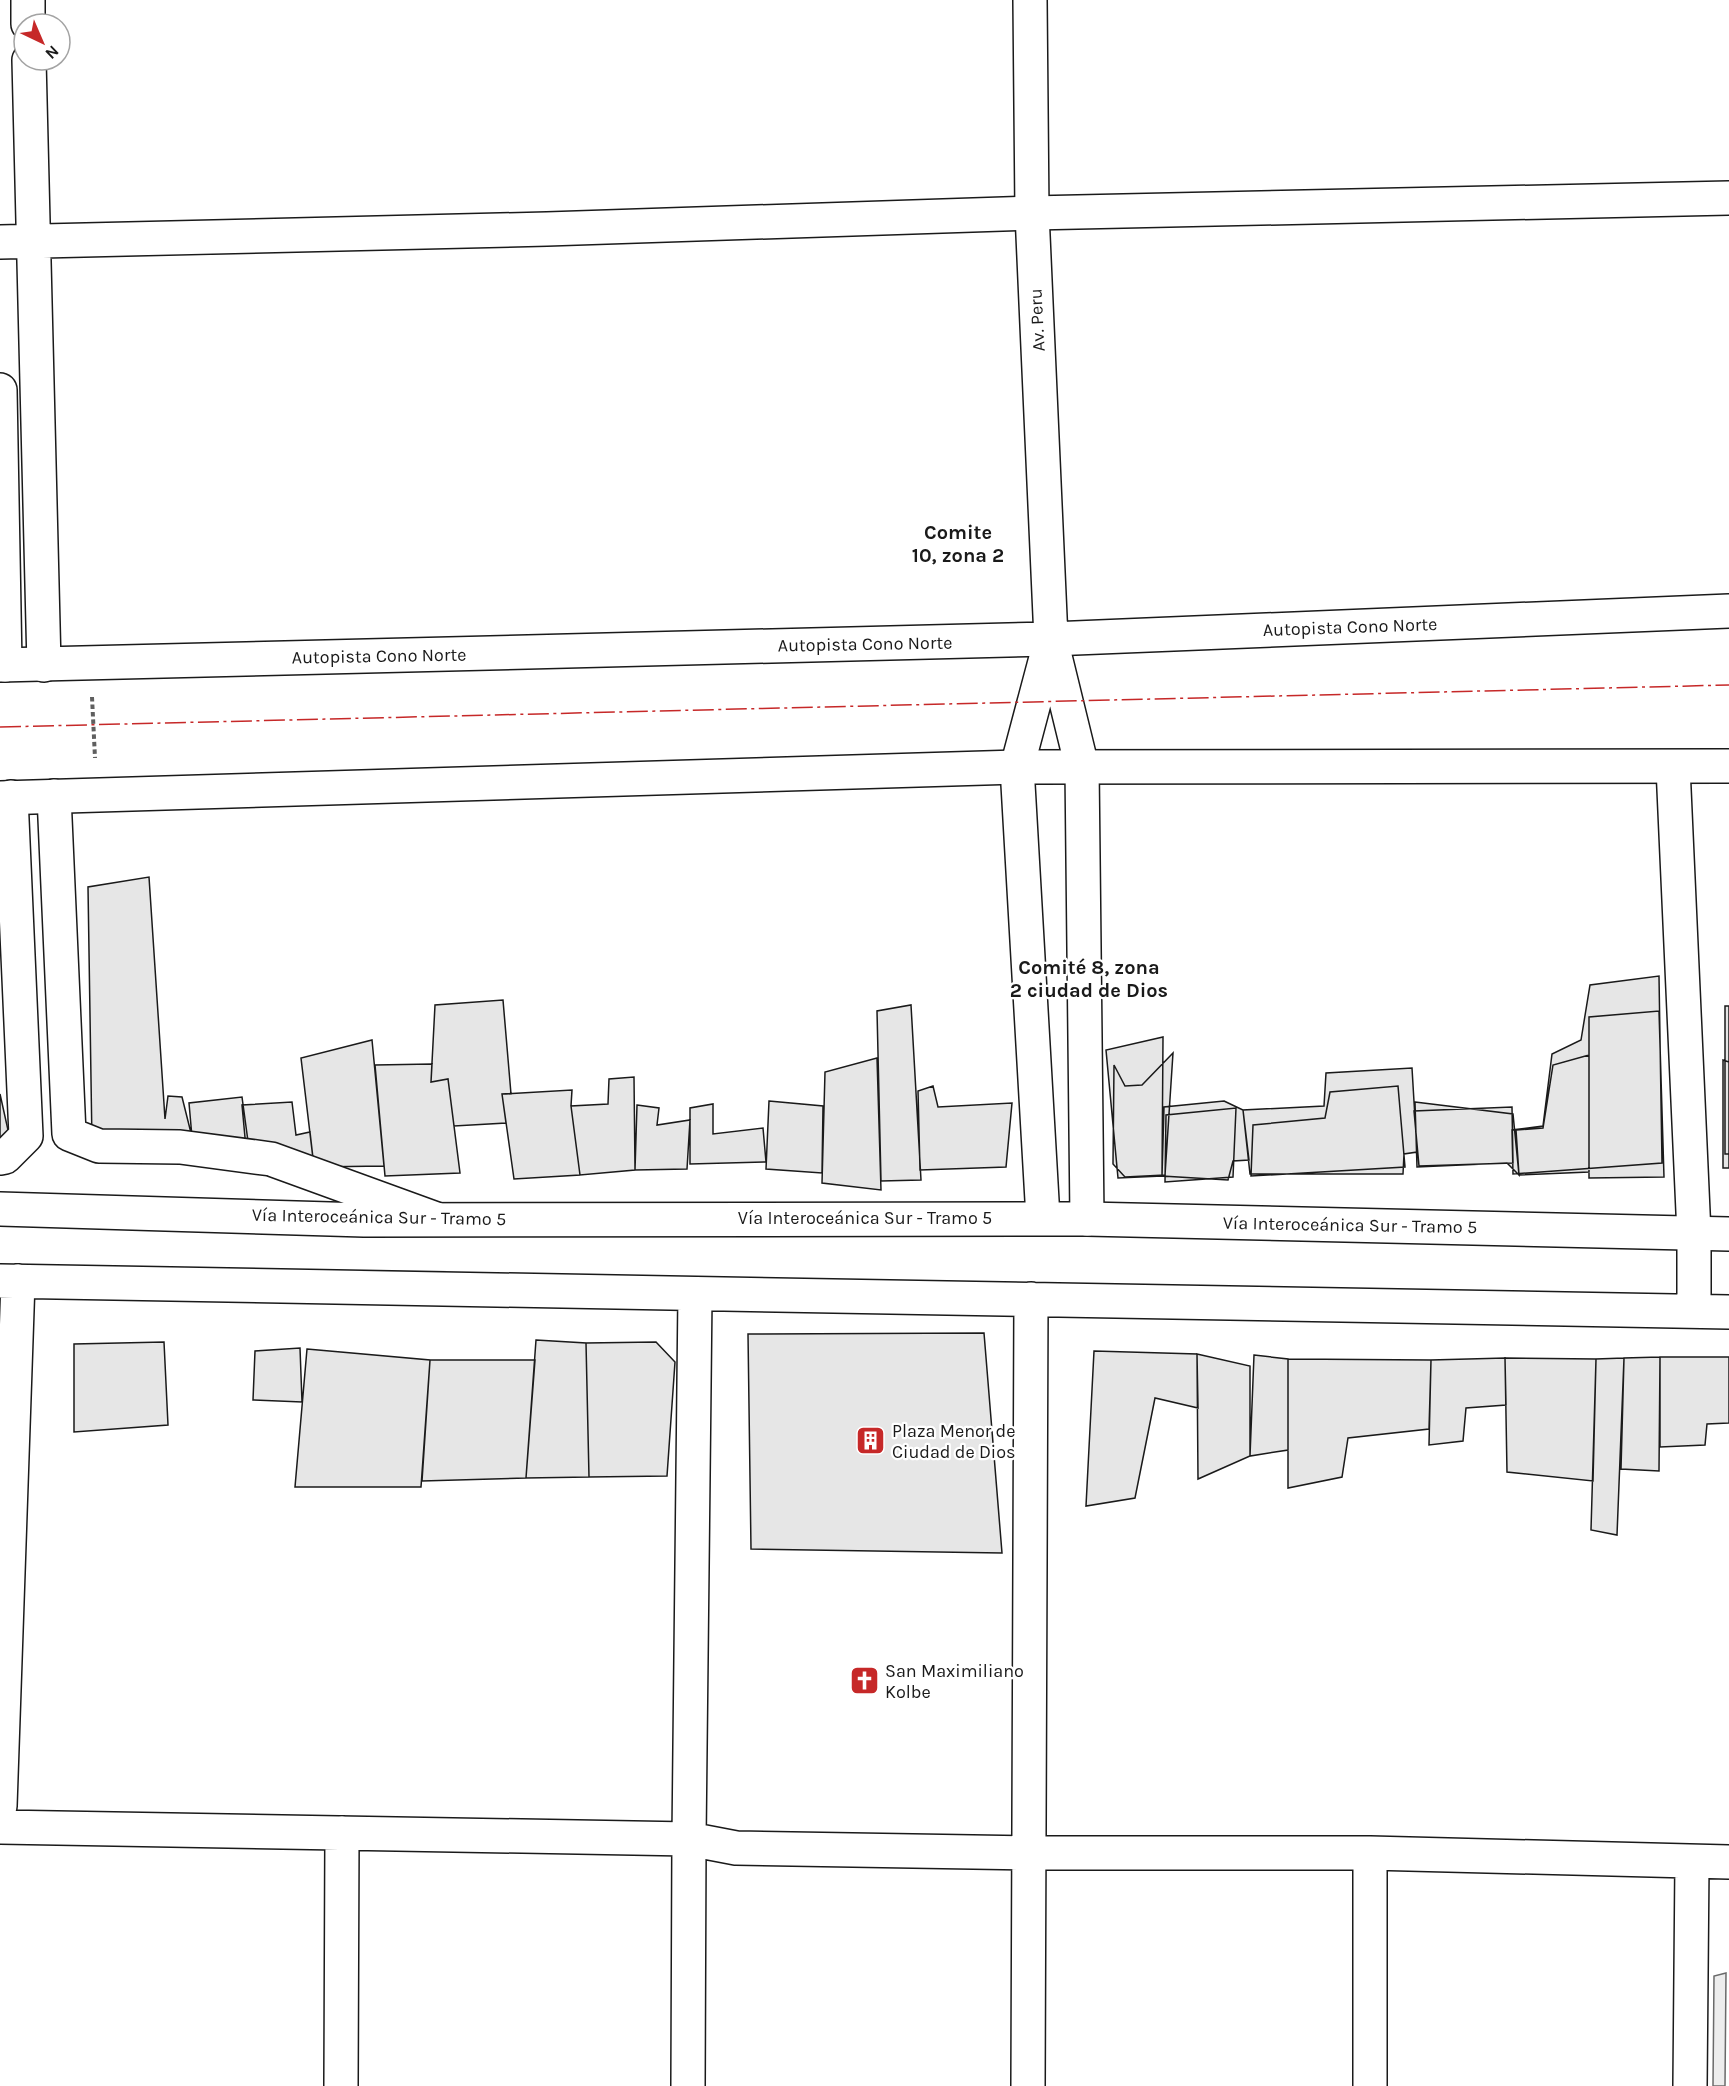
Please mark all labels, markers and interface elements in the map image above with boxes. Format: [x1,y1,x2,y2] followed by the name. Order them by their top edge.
[12,12,72,72] north arrow
[41,42,63,63] text: N
[1024,288,1050,352] street label: Av. Peru
[912,521,1004,567] district label: Comite 10, zona 2
[1262,613,1438,641] street label: Autopista Cono Norte
[777,631,953,657] street label: Autopista Cono Norte
[291,643,467,669] street label: Autopista Cono Norte
[1010,956,1168,1002] district label: Comité 8, zona 2 ciudad de Dios
[252,1204,506,1230] street label: Vía Interoceánica Sur - Tramo 5
[738,1207,992,1229] street label: Vía Interoceánica Sur - Tramo 5
[1223,1212,1477,1238] street label: Vía Interoceánica Sur - Tramo 5
[892,1420,1016,1463] place label: Plaza Menor de Ciudad de Dios
[855,1425,887,1457] building icon: Plaza Menor de Ciudad de Dios
[885,1660,1024,1703] place label: San Maximiliano Kolbe
[848,1665,880,1697] church icon: San Maximiliano Kolbe

